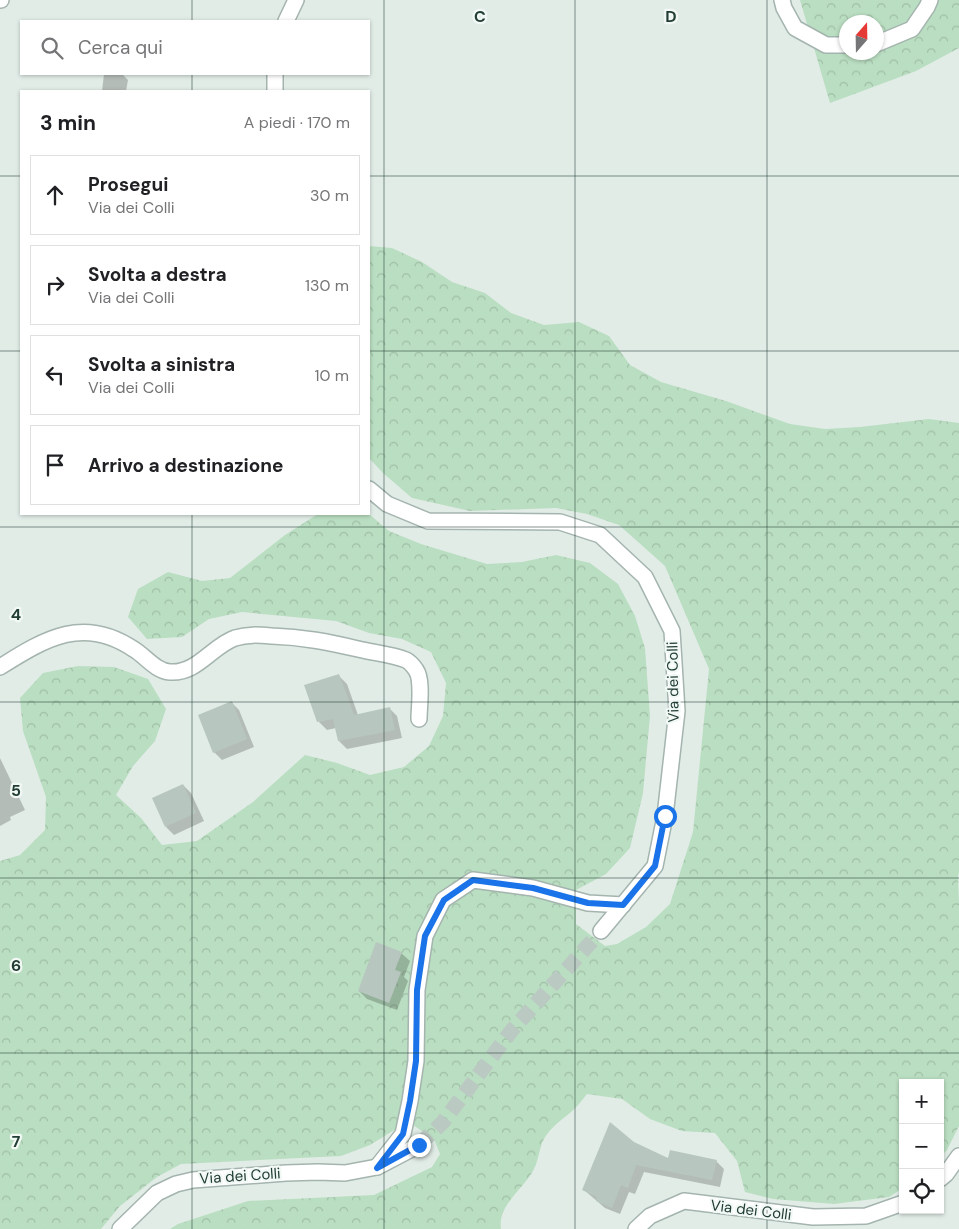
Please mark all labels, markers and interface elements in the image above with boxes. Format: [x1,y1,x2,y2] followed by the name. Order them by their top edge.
[474,6,486,27] text: C
[665,6,677,27] text: D
[839,15,884,60] north arrow
[20,20,370,75] search box
[38,34,66,62] icon: search
[78,35,163,60] text: Cerca qui
[40,109,96,137] text: 3 min
[244,112,350,133] text: A piedi · 170 m
[88,172,168,197] text: Prosegui
[41,181,69,209] icon: ahead
[310,185,349,206] text: 30 m
[88,197,175,218] text: Via dei Colli
[88,262,227,287] text: Svolta a destra
[41,271,69,299] icon: right
[305,275,349,296] text: 130 m
[88,287,175,308] text: Via dei Colli
[88,352,235,377] text: Svolta a sinistra
[41,361,69,389] icon: left
[315,365,349,386] text: 10 m
[88,377,175,398] text: Via dei Colli
[41,451,69,479] icon: arrive
[88,453,283,478] text: Arrivo a destinazione
[11,604,21,625] text: 4
[662,641,684,723] street label: Via dei Colli
[11,780,21,801] text: 5
[654,805,677,828] route start
[11,955,21,976] text: 6
[899,1079,944,1214] map controls
[899,1079,944,1124] button: +
[899,1124,944,1169] button: −
[12,1131,21,1152] text: 7
[408,1134,431,1157] route end
[199,1163,281,1189] street label: Via dei Colli
[899,1169,944,1214] button: locate
[709,1195,793,1225] street label: Via dei Colli

